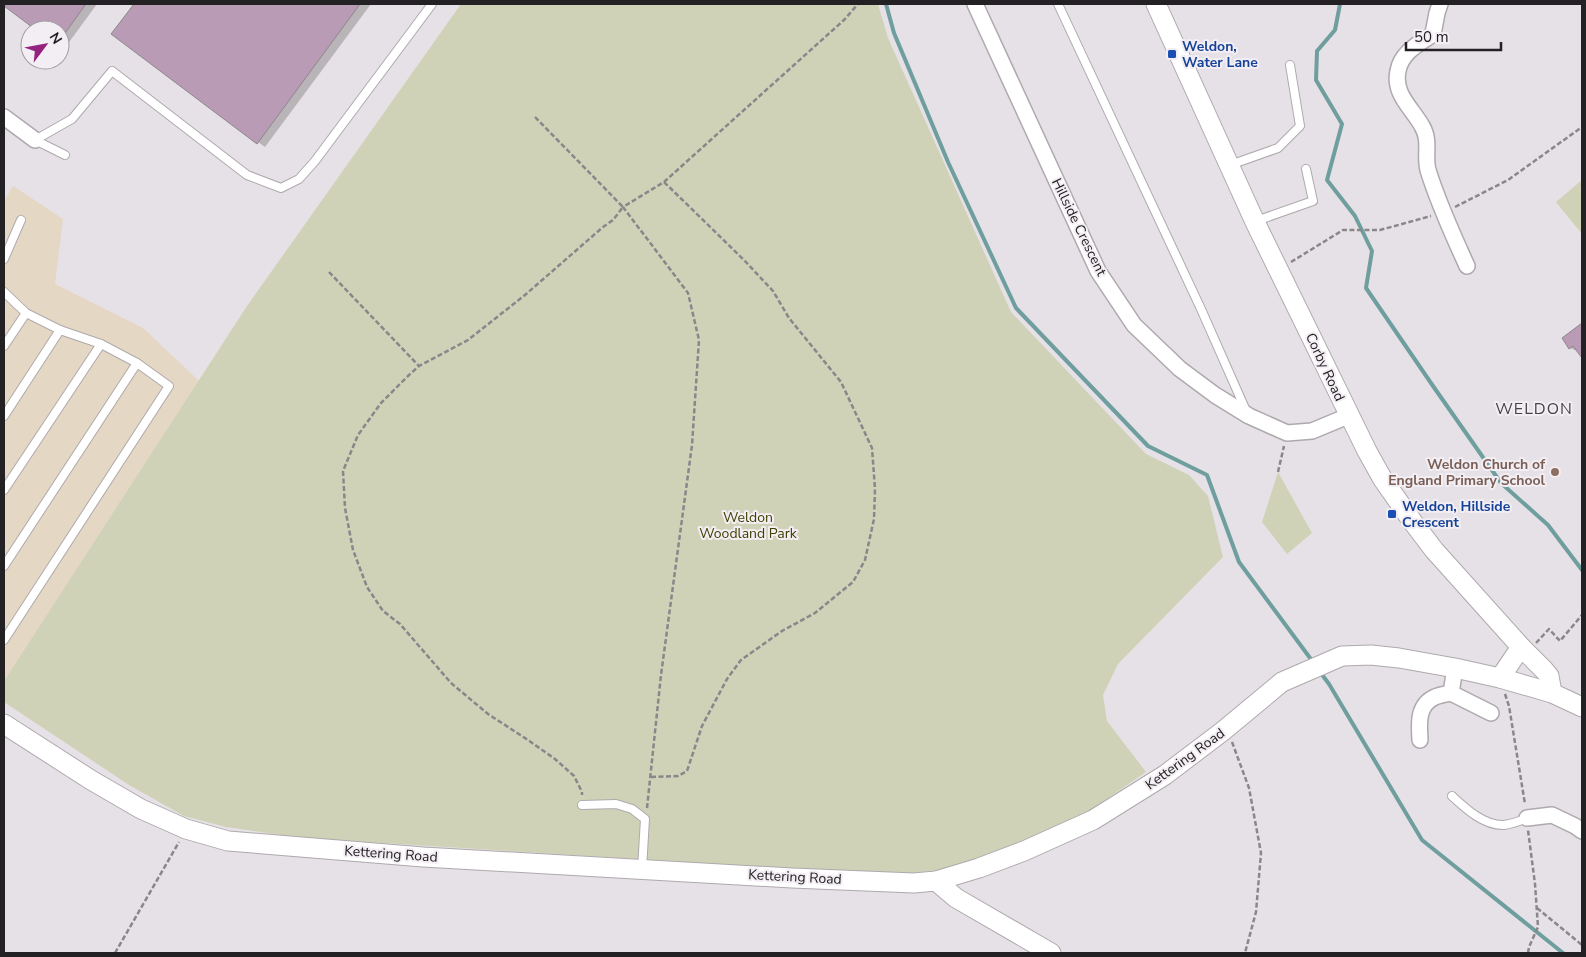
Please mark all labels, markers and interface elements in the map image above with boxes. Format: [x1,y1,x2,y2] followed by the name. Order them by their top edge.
[20,20,70,70] north arrow
[1406,20,1501,52] scale bar
[1414,27,1449,47] text: 50 m
[45,29,66,48] text: N
[1182,37,1258,72] place label: Weldon, Water Lane
[1166,48,1178,60] marker: Weldon, Water Lane
[1047,175,1111,279] street label: Hillside Crescent
[1301,330,1349,404] street label: Corby Road
[1495,398,1573,420] district label: WELDON
[1388,455,1546,490] place label: Weldon Church of England Primary School
[1549,466,1561,478] marker: Weldon Church of England Primary School
[1402,497,1511,532] place label: Weldon, Hillside Crescent
[699,508,798,543] park label: Weldon Woodland Park
[1386,508,1398,520] marker: Weldon, Hillside Crescent
[1142,724,1228,794] street label: Kettering Road
[344,841,438,867] street label: Kettering Road
[748,865,842,889] street label: Kettering Road

